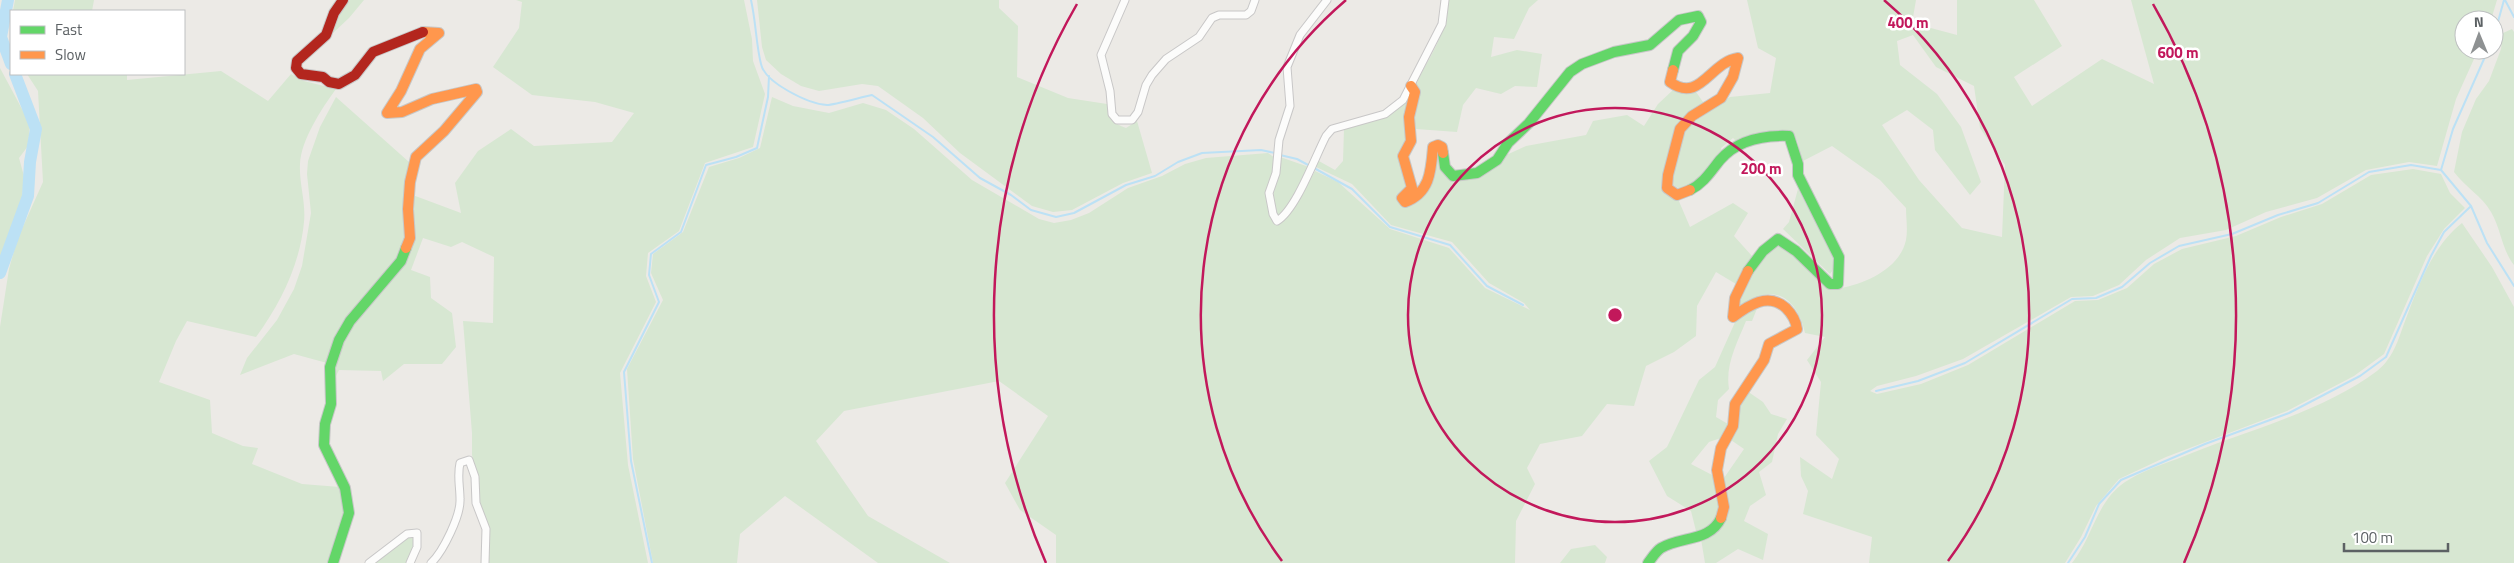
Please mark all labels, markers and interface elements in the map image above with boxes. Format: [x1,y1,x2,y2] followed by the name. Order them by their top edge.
[10,10,185,75] legend
[2454,10,2504,60] north arrow
[1887,11,1929,34] text: 400 m
[2474,11,2484,32] text: N
[55,18,83,41] text: Fast
[2157,41,2199,64] text: 600 m
[55,43,86,66] text: Slow
[1740,157,1782,180] text: 200 m
[1606,306,1624,324] centre of rings
[2344,520,2448,552] scale bar
[2352,526,2393,549] text: 100 m

